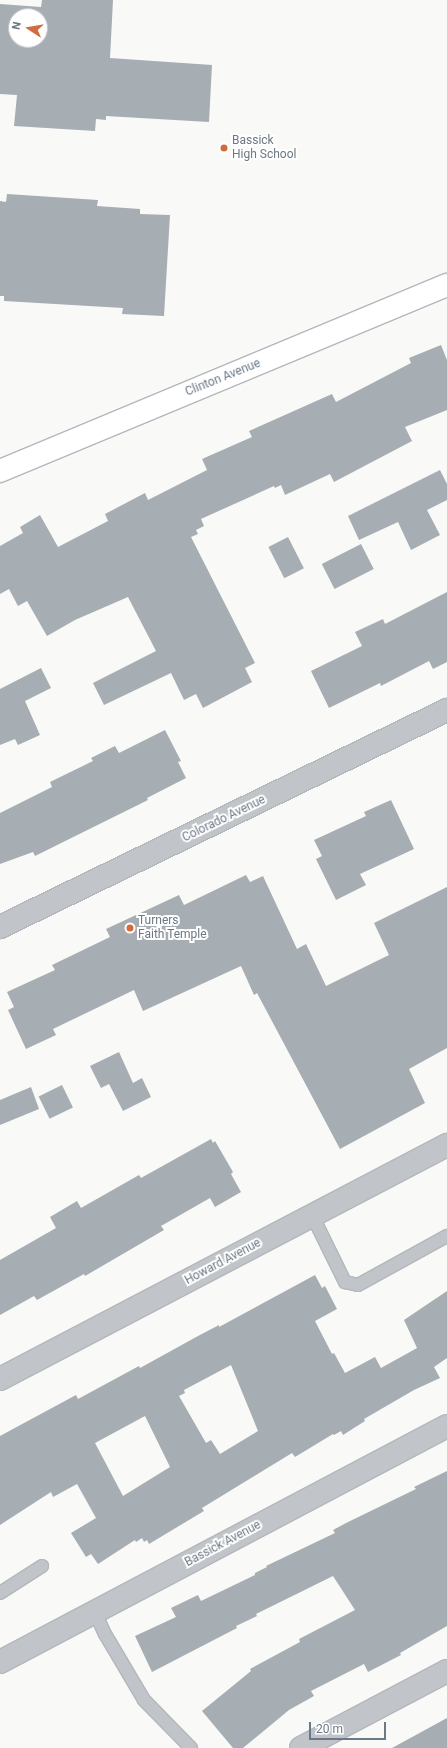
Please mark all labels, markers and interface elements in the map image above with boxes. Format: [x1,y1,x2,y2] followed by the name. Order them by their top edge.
[8,8,48,48] north arrow
[10,20,24,31] text: N
[232,134,296,162] place label: Bassick High School
[219,143,229,153] marker: Bassick High School
[183,356,263,400] street label: Clinton Avenue
[180,793,268,845] street label: Colorado Avenue
[138,914,207,942] place label: Turners Faith Temple
[125,923,135,933] marker: Turners Faith Temple
[183,1236,263,1288] street label: Howard Avenue
[183,1518,263,1570] street label: Bassick Avenue
[311,1714,388,1740] scale bar
[316,1722,343,1736] text: 20 m

